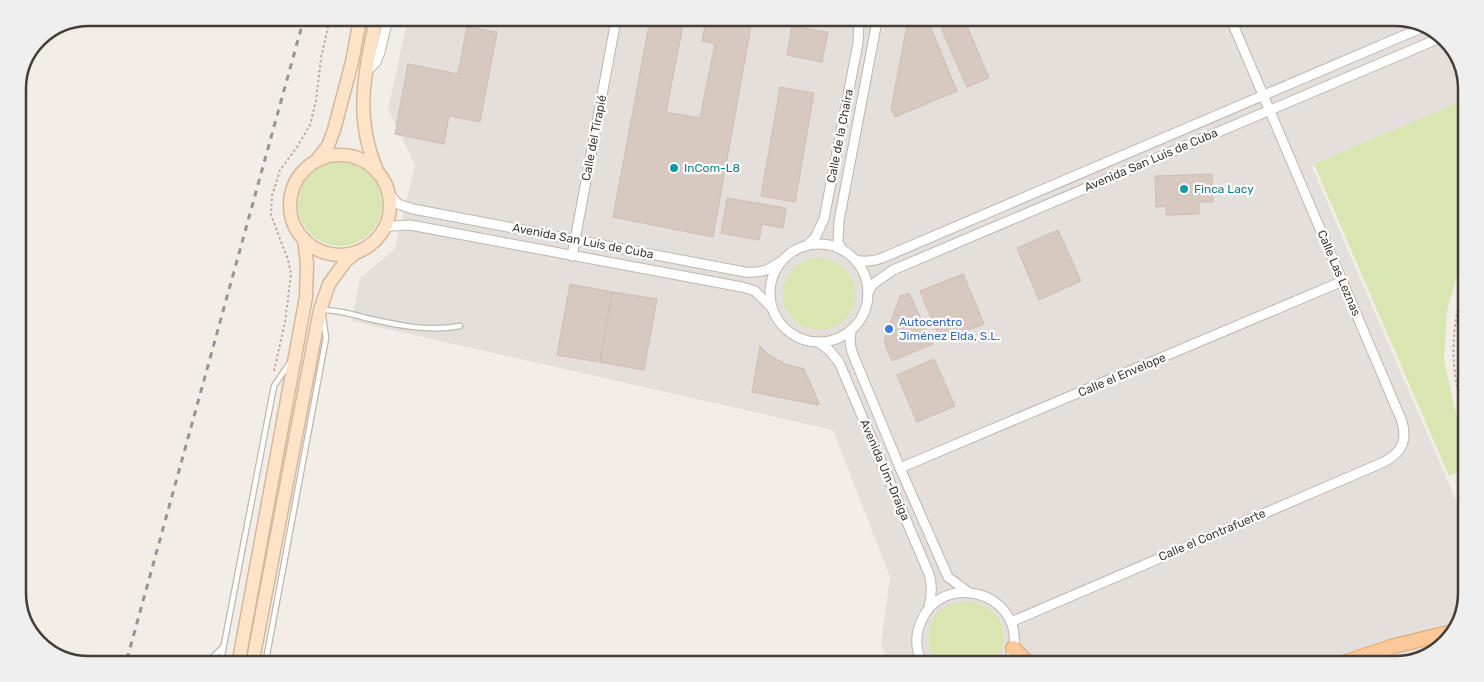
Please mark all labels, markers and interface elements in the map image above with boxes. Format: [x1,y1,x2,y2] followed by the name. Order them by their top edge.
[824,88,856,184] street label: Calle de la Chaira
[579,94,609,182] street label: Calle del Tirapié
[1082,126,1220,194] street label: Avenida San Luis de Cuba
[684,161,740,175] place label: InCom-L8
[668,162,680,174] marker: InCom-L8
[1194,182,1254,196] place label: Finca Lacy
[1178,183,1190,195] marker: Finca Lacy
[511,220,655,262] street label: Avenida San Luis de Cuba
[1315,228,1363,318] street label: Calle Las Leznas
[899,315,1000,343] place label: Autocentro Jiménez Elda, S.L.
[883,323,895,335] marker: Autocentro Jiménez Elda, S.L.
[1076,350,1168,400] street label: Calle el Envelope
[857,417,913,523] street label: Avenida Um-Draiga
[1156,506,1268,564] street label: Calle el Contrafuerte

